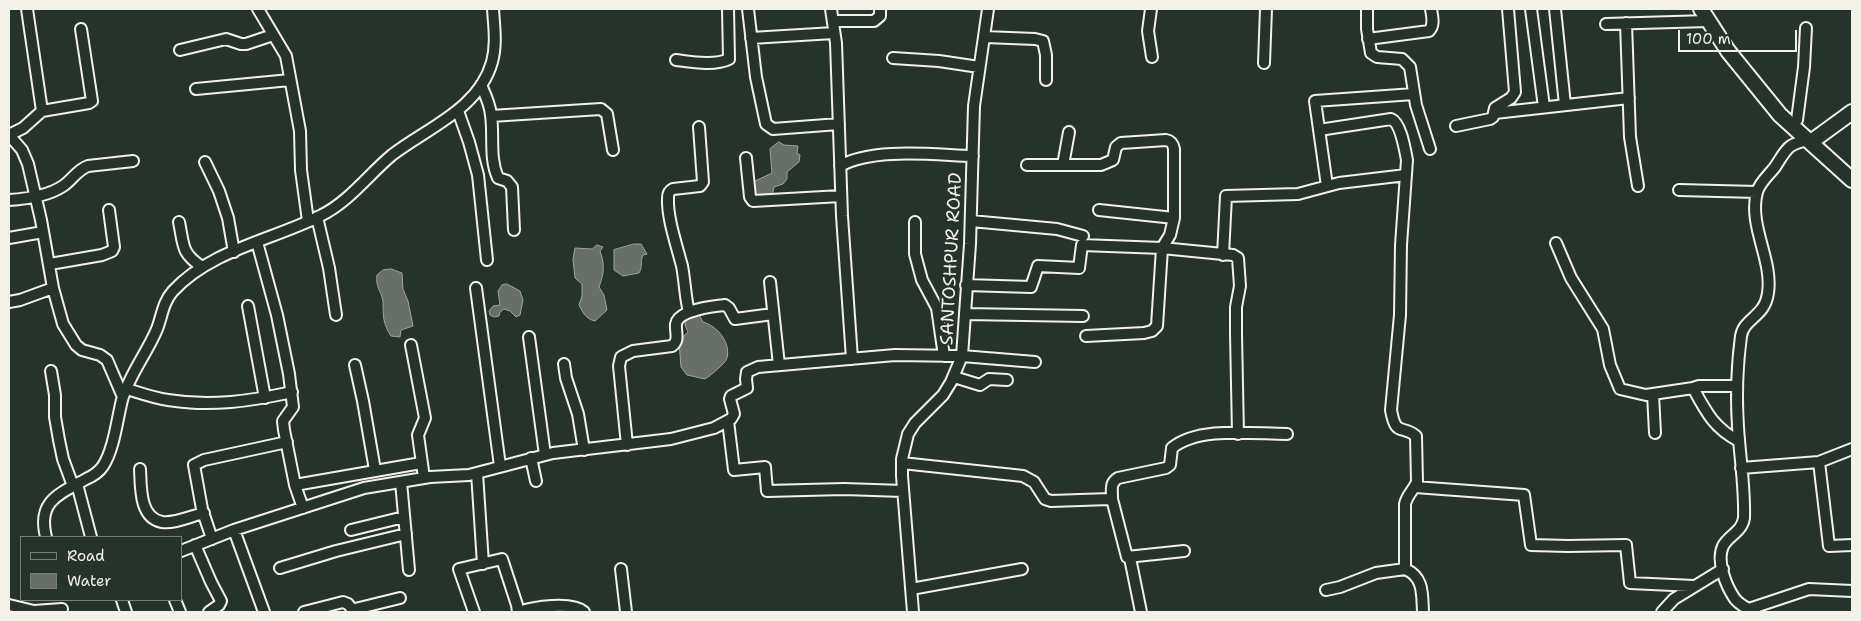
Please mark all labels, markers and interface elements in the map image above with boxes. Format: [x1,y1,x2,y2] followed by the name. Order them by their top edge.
[1681,20,1800,52] scale bar
[1686,29,1731,49] text: 100 m
[937,172,967,346] street label: SANTOSHPUR ROAD
[20,536,182,601] legend
[67,546,105,566] text: Road
[67,571,111,591] text: Water

